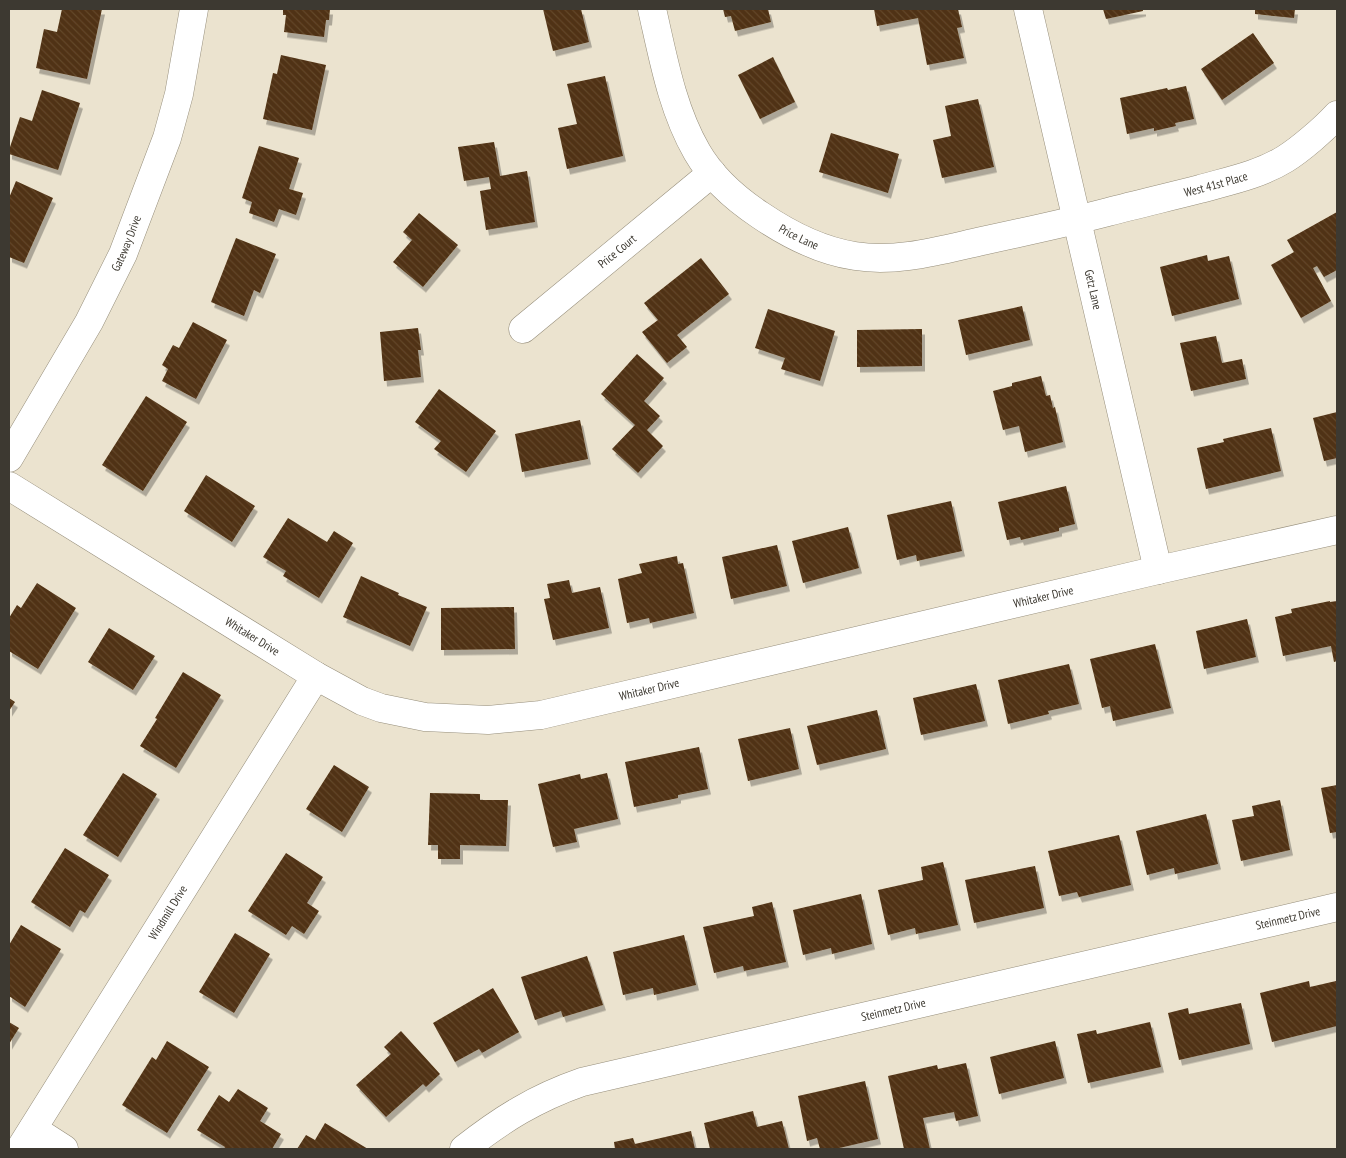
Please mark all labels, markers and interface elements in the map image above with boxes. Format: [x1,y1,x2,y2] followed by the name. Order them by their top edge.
[1182,168,1249,200] street label: West 41st Place
[108,213,144,274] street label: Gateway Drive
[776,221,821,253] street label: Price Lane
[595,230,639,271] street label: Price Court
[1082,268,1105,311] street label: Getz Lane
[1012,582,1075,611] street label: Whitaker Drive
[222,614,282,659] street label: Whitaker Drive
[618,675,681,703] street label: Whitaker Drive
[145,882,190,942] street label: Windmill Drive
[1254,903,1322,933] street label: Steinmetz Drive
[860,995,927,1024] street label: Steinmetz Drive

